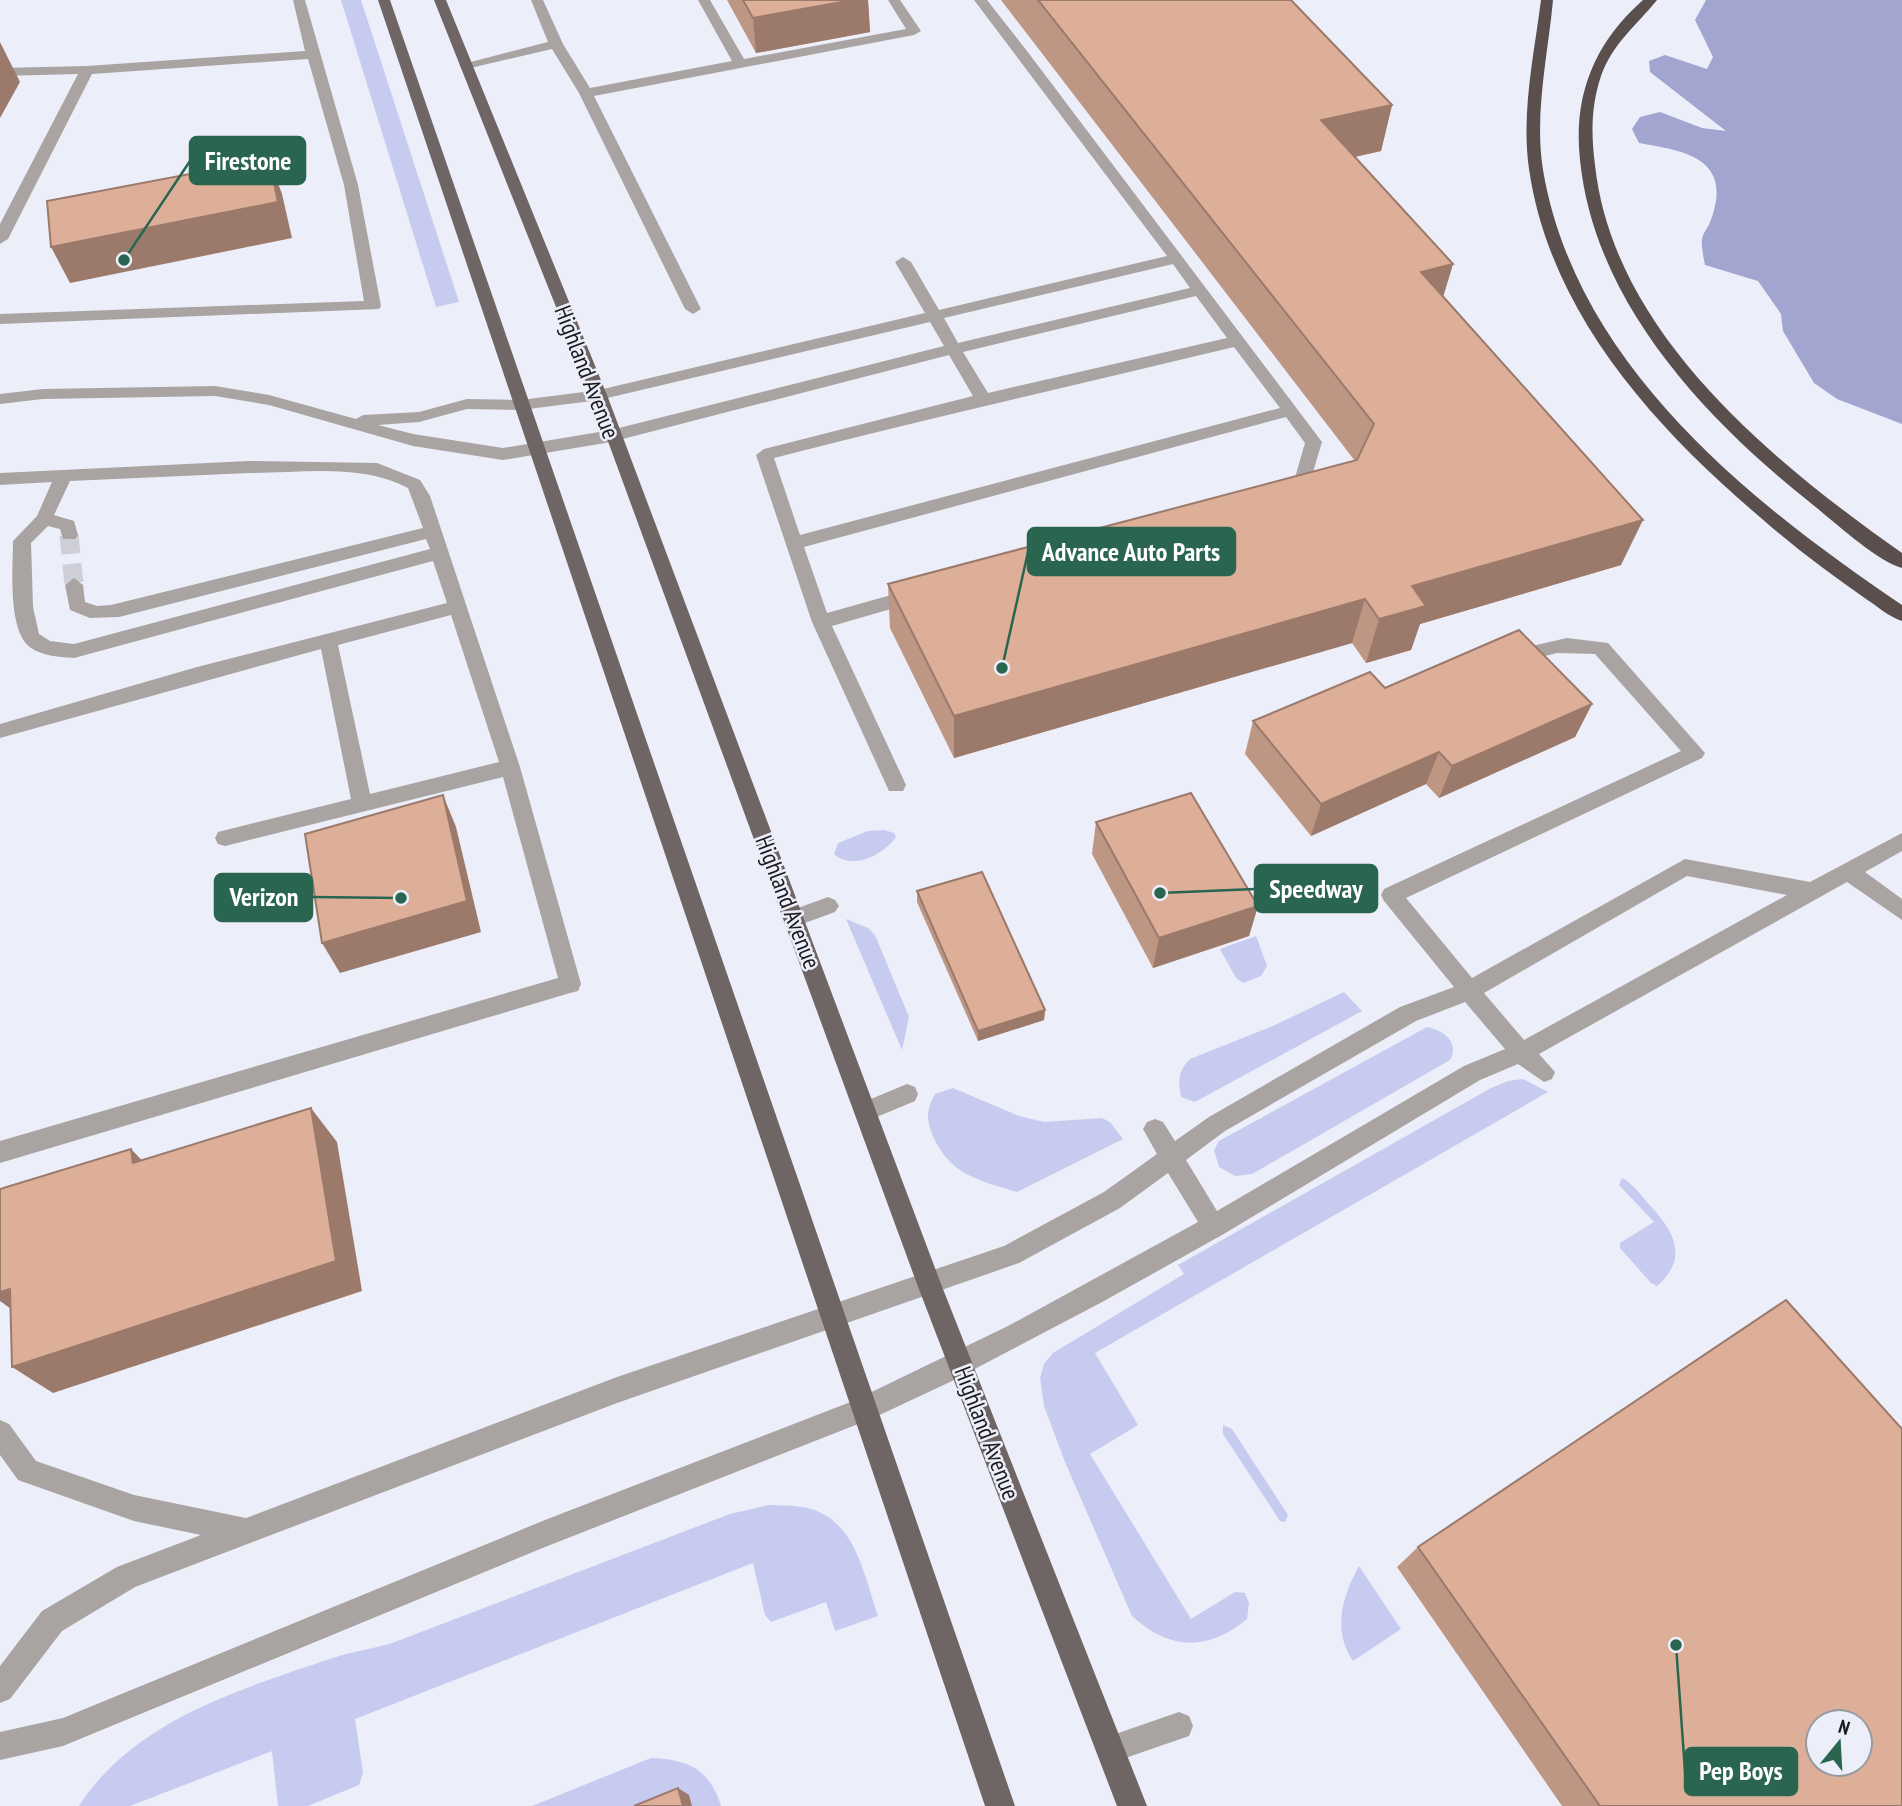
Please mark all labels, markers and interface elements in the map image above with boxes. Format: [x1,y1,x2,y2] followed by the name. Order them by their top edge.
[190,137,305,184] callout: Firestone
[205,144,291,177] text: Firestone
[547,301,627,443] street label: Highland Avenue
[1028,528,1235,575] callout: Advance Auto Parts
[1041,535,1220,568] text: Advance Auto Parts
[748,831,828,973] street label: Highland Avenue
[1255,865,1377,912] callout: Speedway
[1269,872,1363,905] text: Speedway
[215,874,312,921] callout: Verizon
[228,880,299,913] text: Verizon
[947,1362,1027,1504] street label: Highland Avenue
[1804,1708,1874,1778] north arrow
[1836,1714,1853,1740] text: N
[1685,1748,1797,1795] callout: Pep Boys
[1699,1754,1783,1787] text: Pep Boys

